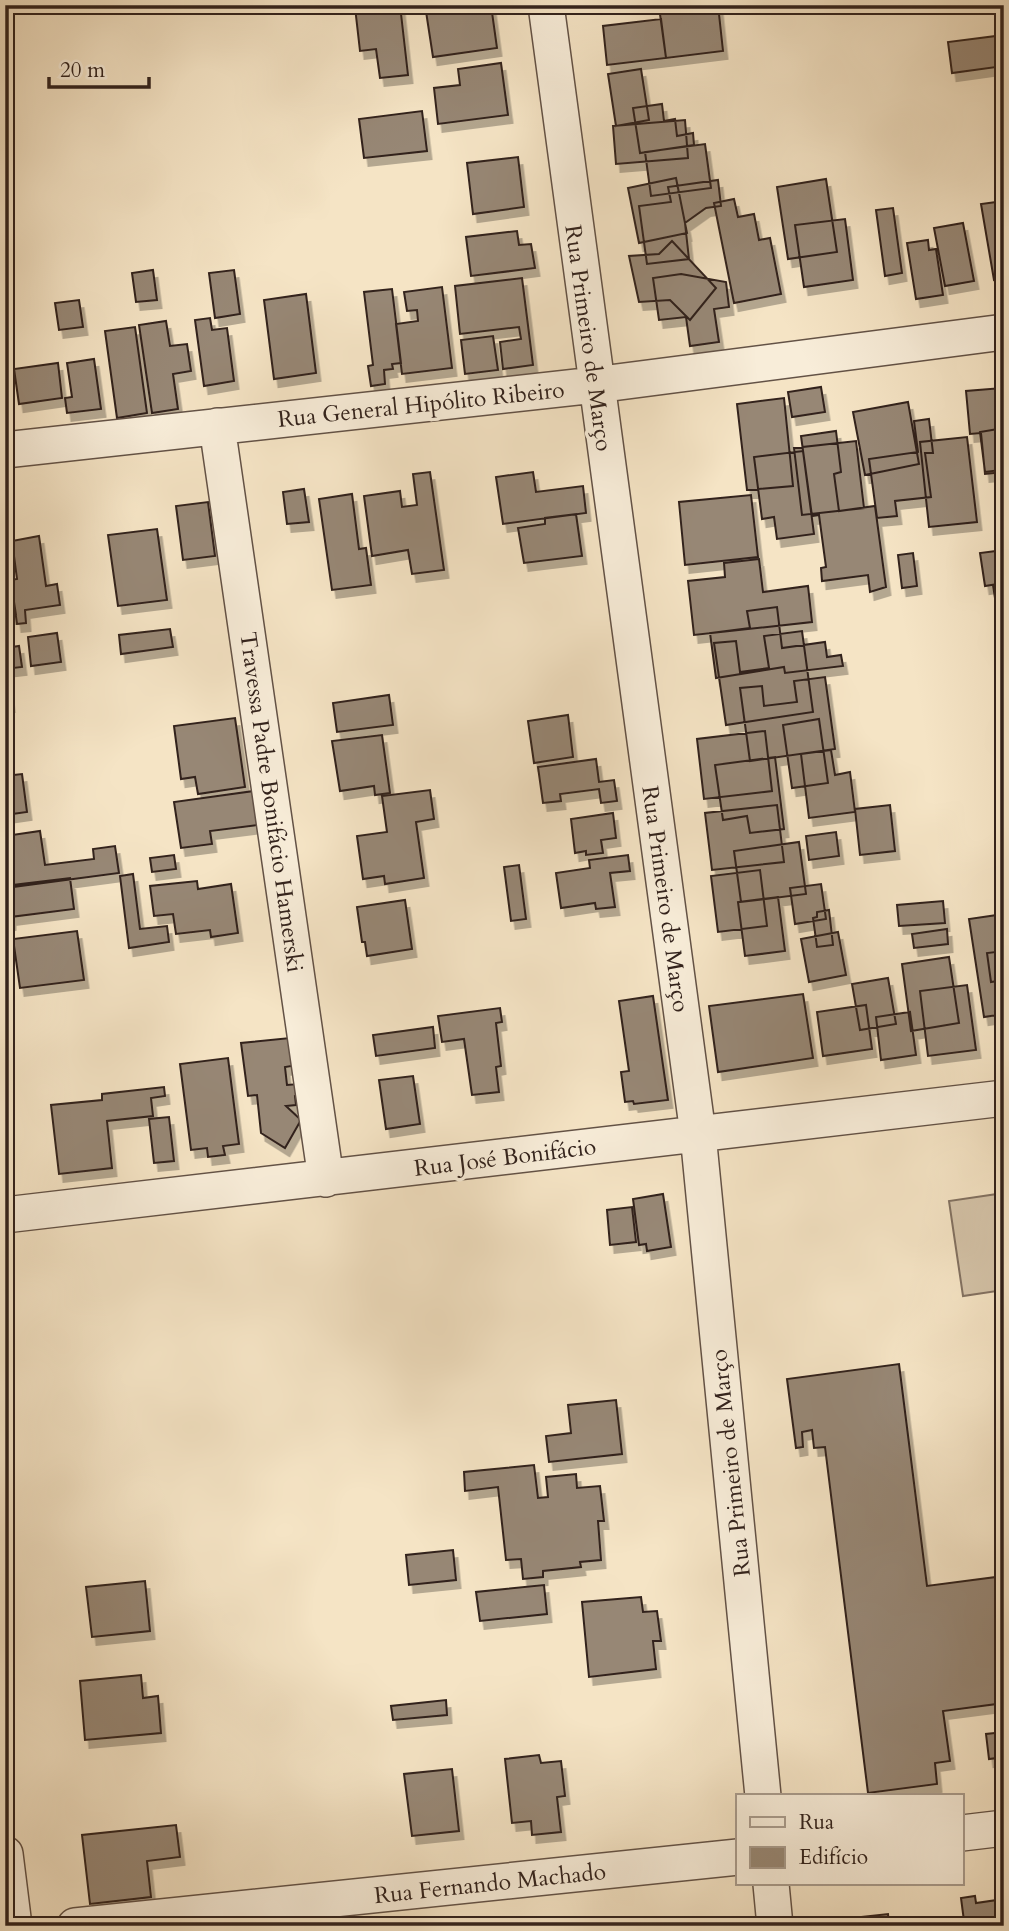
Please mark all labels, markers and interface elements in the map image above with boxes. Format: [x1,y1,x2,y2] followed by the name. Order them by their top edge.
[49,46,149,90] scale bar
[60,56,105,85] text: 20 m
[557,223,620,453] street label: Rua Primeiro de Março
[276,374,566,435] street label: Rua General Hipólito Ribeiro
[232,630,311,974] street label: Travessa Padre Bonifácio Hamerski
[634,784,697,1014] street label: Rua Primeiro de Março
[412,1131,598,1184] street label: Rua José Bonifácio
[703,1348,758,1578] street label: Rua Primeiro de Março
[736,1794,964,1885] legend
[799,1808,834,1837] text: Rua
[799,1843,868,1872] text: Edifício
[373,1856,607,1911] street label: Rua Fernando Machado

